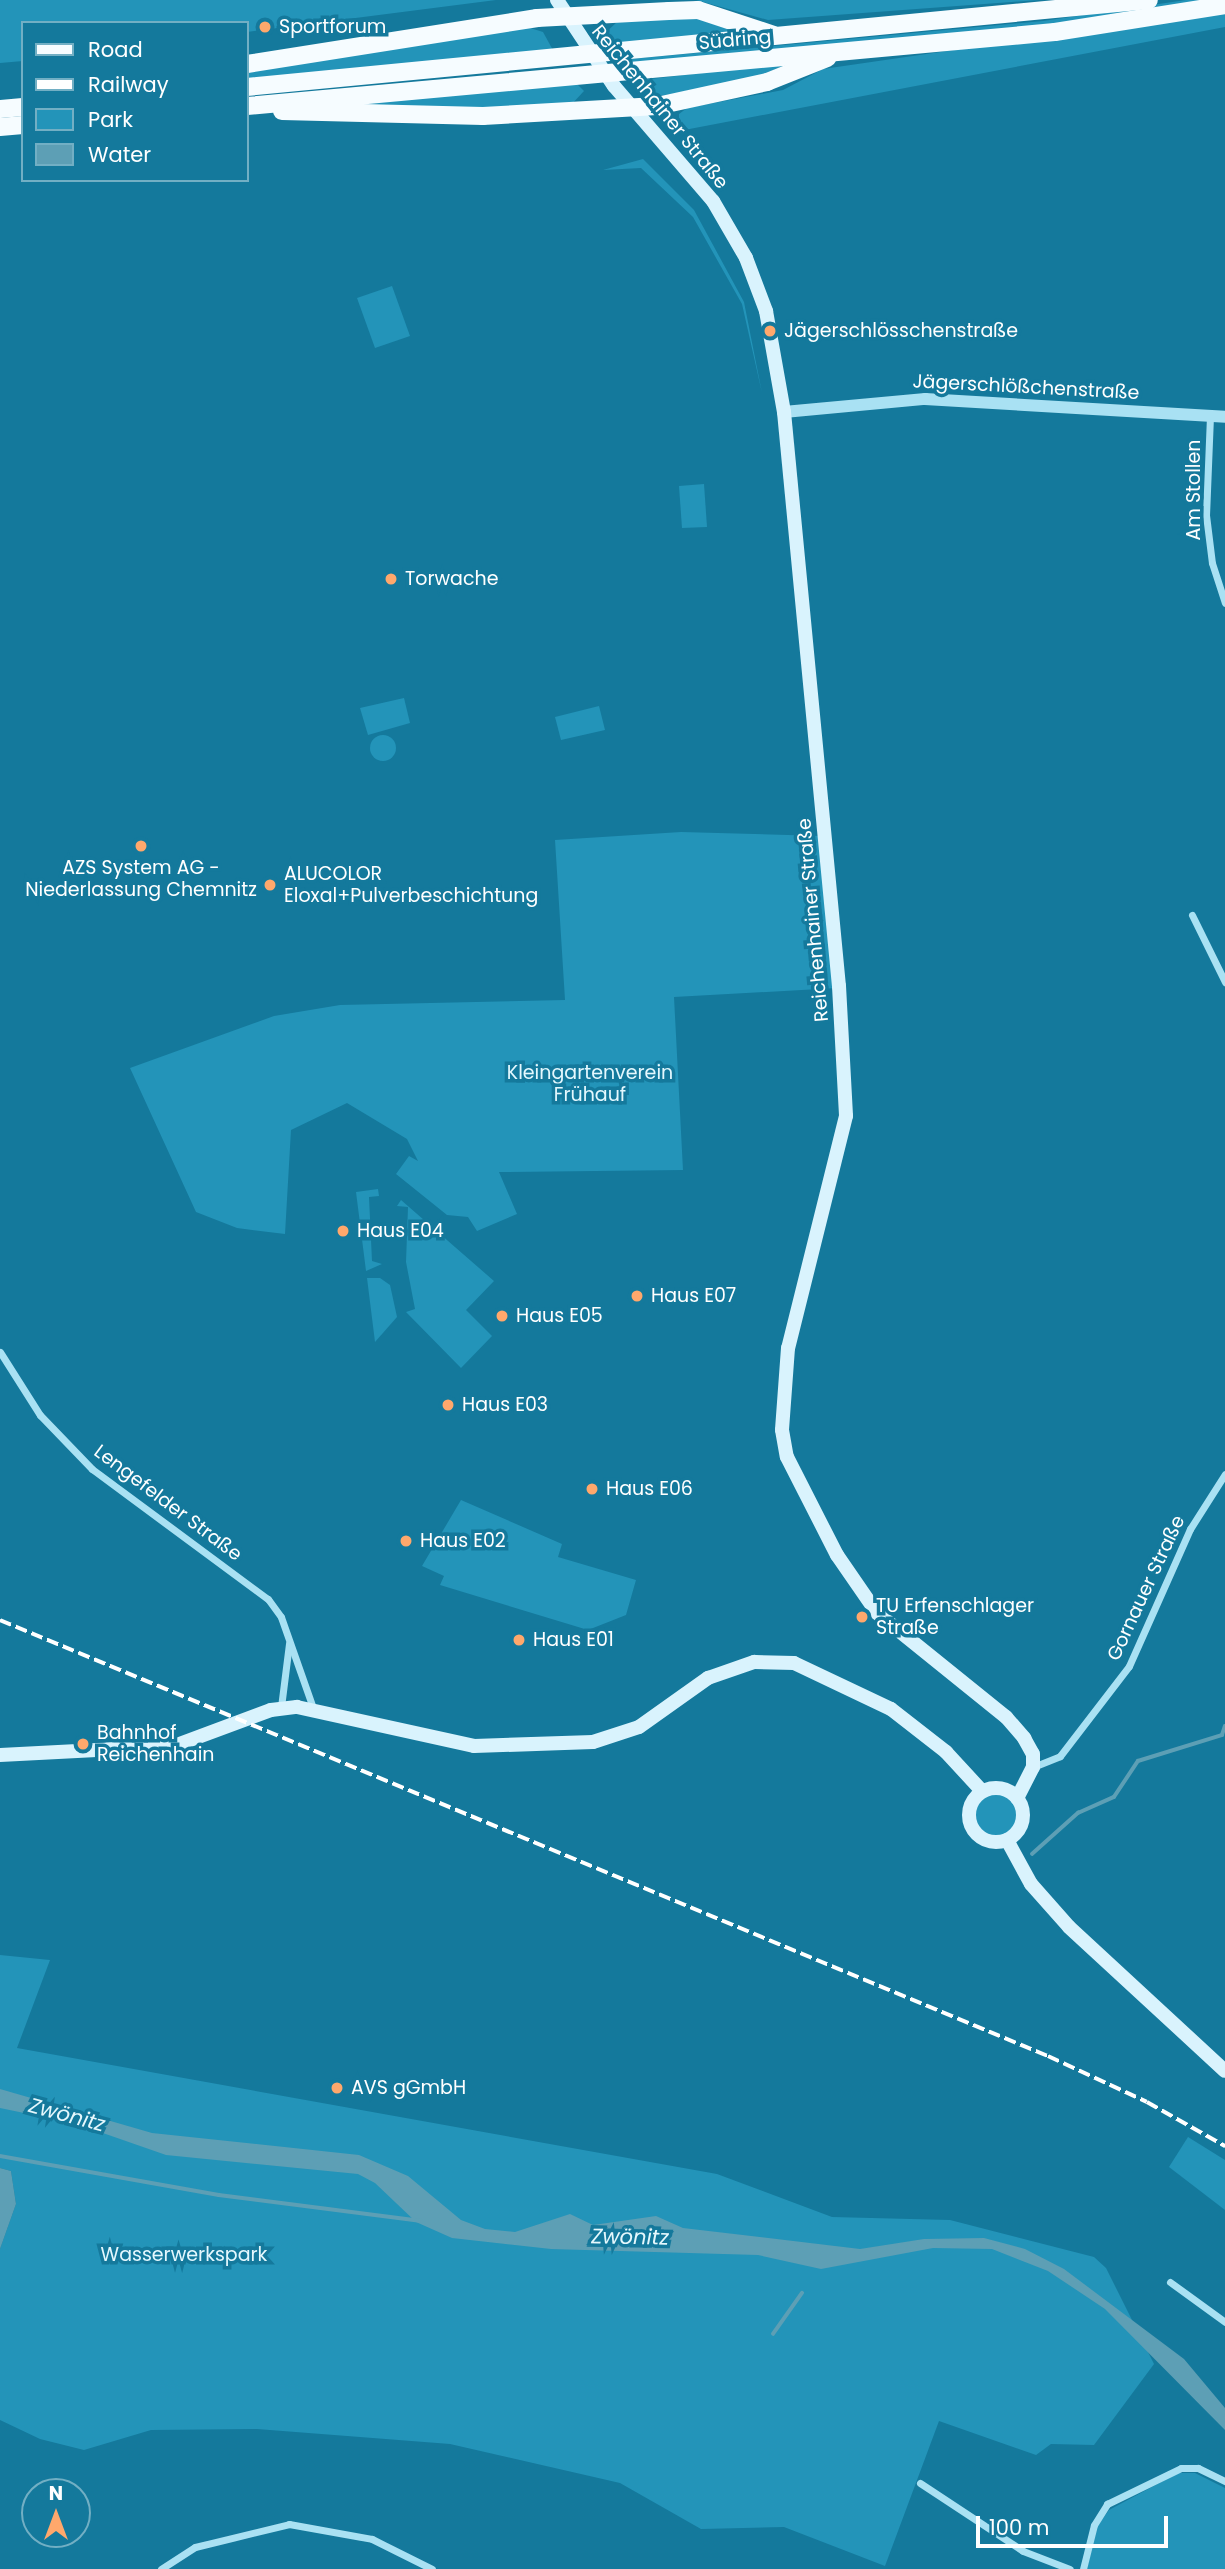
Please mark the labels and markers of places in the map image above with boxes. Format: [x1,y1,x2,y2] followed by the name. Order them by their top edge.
[279,16,386,38] place label: Sportforum
[257,19,273,35] marker: Sportforum
[784,320,1018,342] place label: Jägerschlösschenstraße
[762,323,778,339] marker: Jägerschlösschenstraße
[405,568,498,590] place label: Torwache
[383,571,399,587] marker: Torwache
[133,838,149,854] marker: AZS System AG - Niederlassung Chemnitz
[25,857,257,901] place label: AZS System AG - Niederlassung Chemnitz
[284,863,538,907] place label: ALUCOLOR Eloxal+Pulverbeschichtung
[262,877,278,893] marker: ALUCOLOR Eloxal+Pulverbeschichtung
[357,1220,444,1242] place label: Haus E04
[335,1223,351,1239] marker: Haus E04
[651,1285,736,1307] place label: Haus E07
[629,1288,645,1304] marker: Haus E07
[516,1305,603,1327] place label: Haus E05
[494,1308,510,1324] marker: Haus E05
[462,1394,548,1416] place label: Haus E03
[440,1397,456,1413] marker: Haus E03
[606,1478,693,1500] place label: Haus E06
[584,1481,600,1497] marker: Haus E06
[420,1530,506,1552] place label: Haus E02
[398,1533,414,1549] marker: Haus E02
[876,1595,1034,1639] place label: TU Erfenschlager Straße
[854,1609,870,1625] marker: TU Erfenschlager Straße
[533,1629,614,1651] place label: Haus E01
[511,1632,527,1648] marker: Haus E01
[97,1722,214,1766] place label: Bahnhof Reichenhain
[75,1736,91,1752] marker: Bahnhof Reichenhain
[351,2077,466,2099] place label: AVS gGmbH
[329,2080,345,2096] marker: AVS gGmbH

